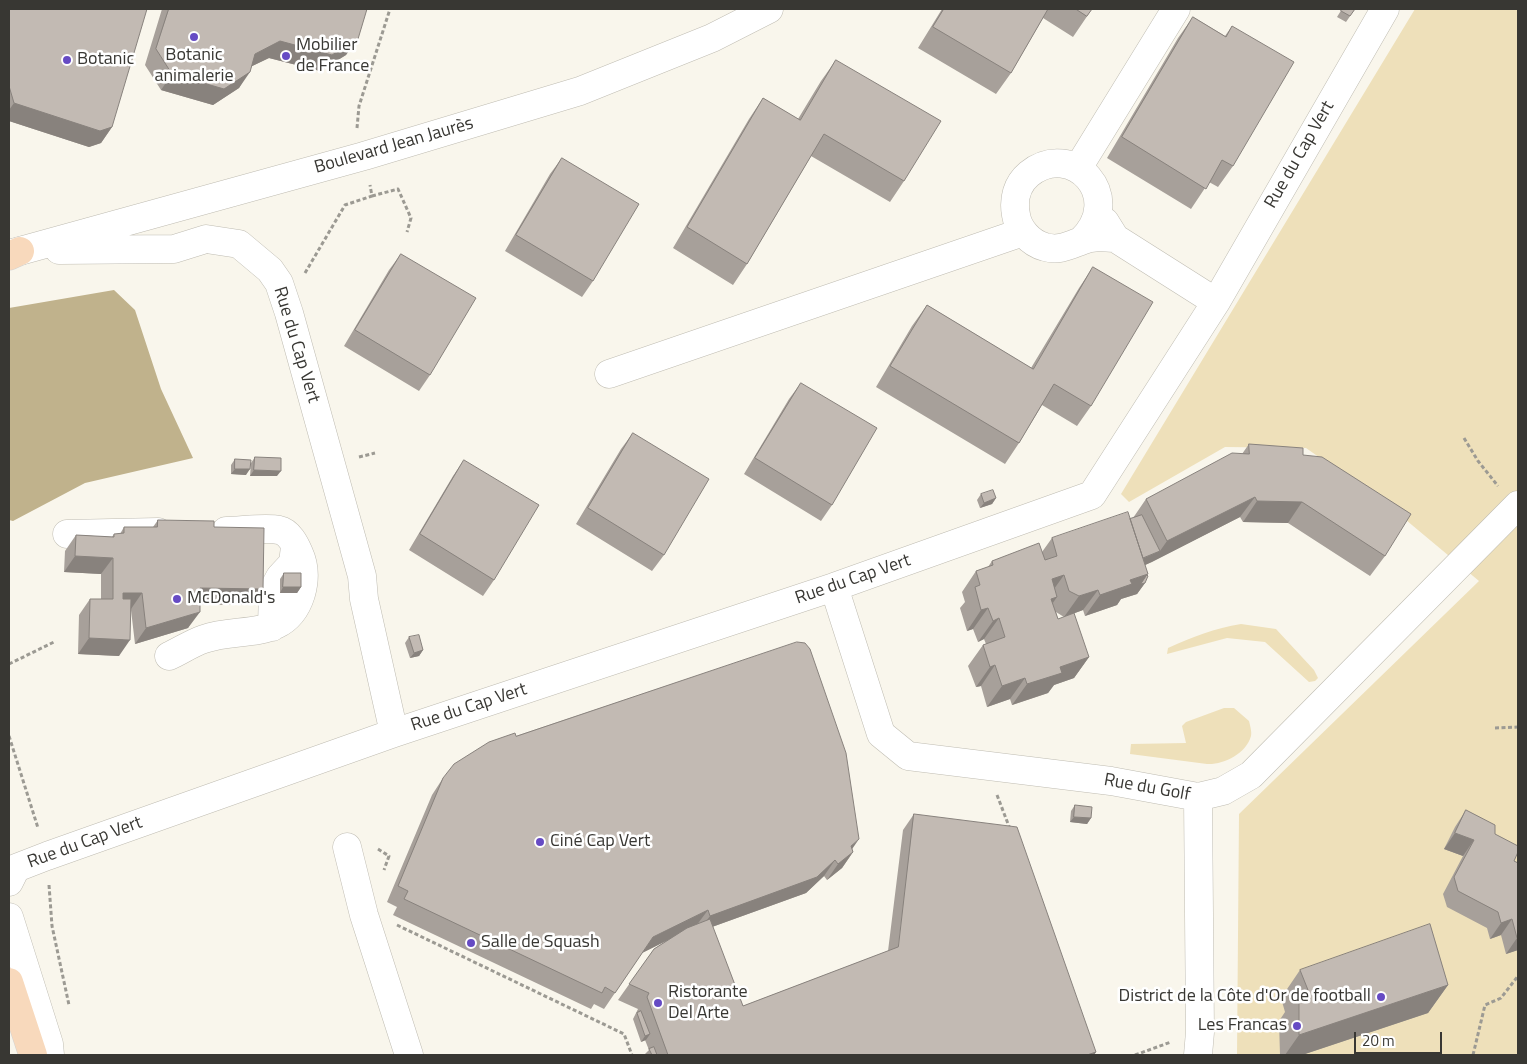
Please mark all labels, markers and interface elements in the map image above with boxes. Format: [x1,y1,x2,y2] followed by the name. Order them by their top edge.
[188,31,200,43] marker: Botanic animalerie
[296,35,369,78] place label: Mobilier de France
[154,45,234,88] place label: Botanic animalerie
[77,49,134,71] place label: Botanic
[280,50,292,62] marker: Mobilier de France
[61,54,73,66] marker: Botanic
[1261,97,1339,213] street label: Rue du Cap Vert
[312,113,476,179] street label: Boulevard Jean Jaurès
[268,284,324,406] street label: Rue du Cap Vert
[793,550,913,610] street label: Rue du Cap Vert
[187,588,275,610] place label: McDonald's
[171,593,183,605] marker: McDonald's
[408,679,530,737] street label: Rue du Cap Vert
[1102,770,1192,806] street label: Rue du Golf
[25,812,145,874] street label: Rue du Cap Vert
[550,831,650,853] place label: Ciné Cap Vert
[534,836,546,848] marker: Ciné Cap Vert
[481,932,600,954] place label: Salle de Squash
[465,937,477,949] marker: Salle de Squash
[668,982,747,1024] place label: Ristorante Del Arte
[1119,986,1371,1008] place label: District de la Côte d'Or de football
[1375,991,1387,1003] marker: District de la Côte d'Or de football
[652,997,664,1009] marker: Ristorante Del Arte
[1198,1015,1287,1037] place label: Les Francas
[1291,1020,1303,1032] marker: Les Francas
[1357,1022,1444,1054] scale bar
[1362,1029,1395,1052] text: 20 m

